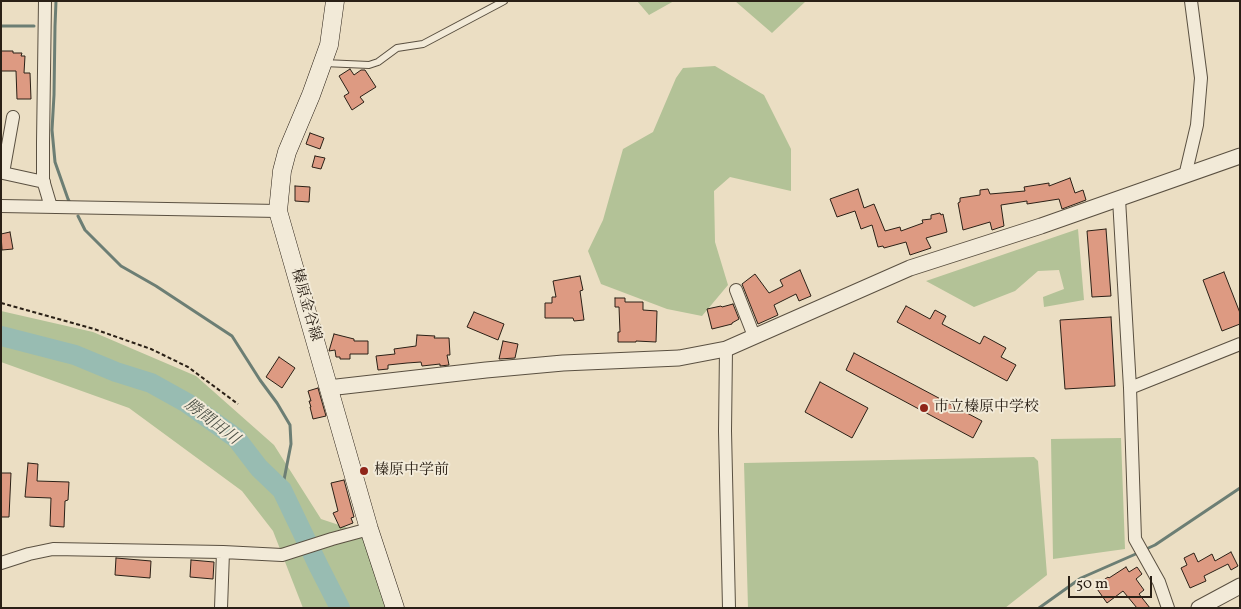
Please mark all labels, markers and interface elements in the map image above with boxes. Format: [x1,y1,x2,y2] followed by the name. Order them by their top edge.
[286,266,324,344] street label: 榛原金谷線
[180,396,242,450] water label: 勝間田川
[934,399,1039,417] place label: 市立榛原中学校
[918,402,930,414] marker: 市立榛原中学校
[374,462,449,480] place label: 榛原中学前
[358,465,370,477] marker: 榛原中学前
[1071,566,1155,598] scale bar
[1076,574,1108,595] text: 50 m

